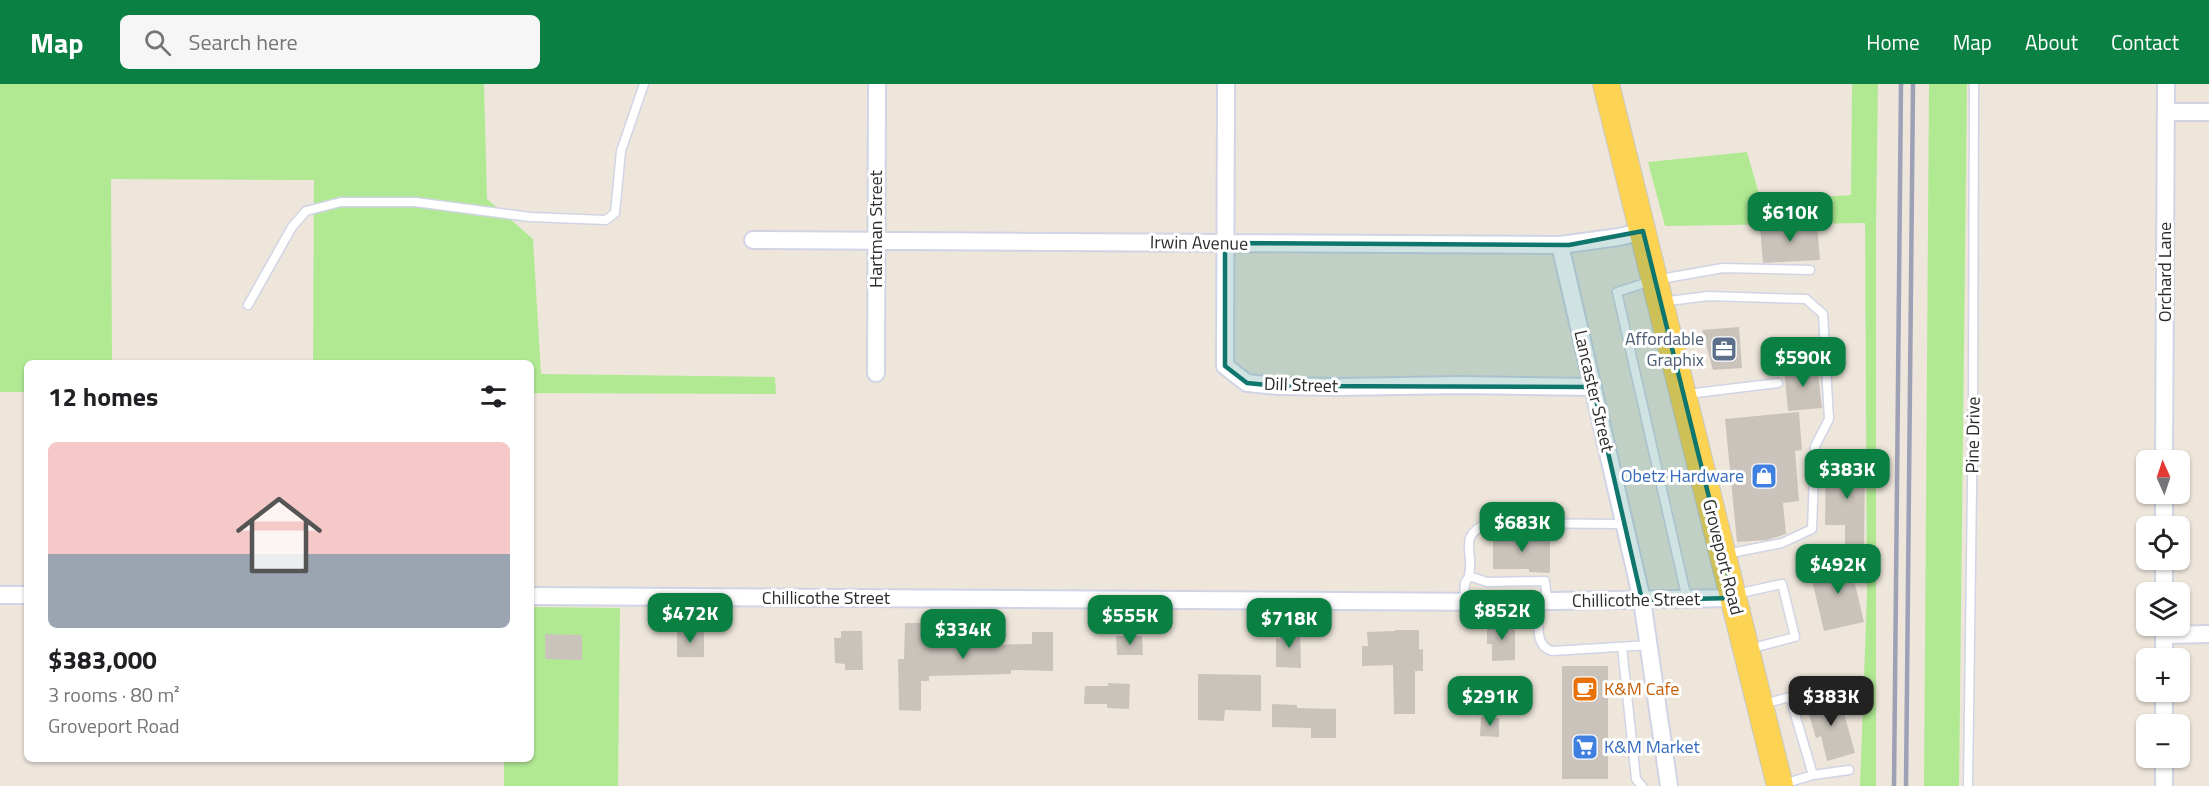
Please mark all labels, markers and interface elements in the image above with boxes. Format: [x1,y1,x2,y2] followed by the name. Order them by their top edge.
[120,15,540,69] search box
[30,21,84,64] text: Map
[189,25,298,59] text: Search here
[141,26,174,59] icon: search
[1866,26,1920,58] text: Home
[1953,26,1992,58] text: Map
[2025,26,2078,58] text: About
[2111,26,2179,58] text: Contact
[862,169,889,288] street label: Hartman Street
[1748,192,1832,243] pin: $610K
[1762,196,1818,227] text: $610K
[2151,222,2178,322] street label: Orchard Lane
[1150,228,1248,257] street label: Irwin Avenue
[1625,325,1704,373] place label: Affordable Graphix
[1567,327,1622,455] street label: Lancaster Street
[1709,334,1739,364] office icon: Affordable Graphix
[1761,337,1845,388] pin: $590K
[1775,341,1831,372] text: $590K
[1263,370,1339,399] street label: Dill Street
[48,377,158,416] text: 12 homes
[477,380,510,413] icon: filters
[1958,396,1987,474] street label: Pine Drive
[1805,449,1889,500] pin: $383K
[2136,450,2190,504] north arrow
[2136,450,2190,768] map controls
[1819,453,1875,484] text: $383K
[1749,461,1779,491] shop icon: Obetz Hardware
[1621,462,1744,489] place label: Obetz Hardware
[225,481,333,589] icon: home
[1696,496,1751,618] street label: Groveport Road
[1480,502,1564,553] pin: $683K
[1494,506,1550,537] text: $683K
[2136,516,2190,570] button: locate
[1796,544,1880,595] pin: $492K
[1810,548,1866,579] text: $492K
[2136,582,2190,636] button: layers
[762,584,891,611] street label: Chillicothe Street
[1572,585,1701,614] street label: Chillicothe Street
[1460,590,1544,641] pin: $852K
[648,593,732,644] pin: $472K
[1474,594,1530,625] text: $852K
[1088,595,1172,646] pin: $555K
[662,597,718,628] text: $472K
[1247,598,1331,649] pin: $718K
[1102,599,1158,630] text: $555K
[1261,602,1317,633] text: $718K
[921,609,1005,660] pin: $334K
[935,613,991,644] text: $334K
[48,640,157,679] text: $383,000
[2136,648,2190,702] button: +
[1570,674,1600,704] cafe icon: K&M Cafe
[1604,675,1679,702] place label: K&M Cafe
[1448,676,1532,727] pin: $291K
[1789,676,1873,727] pin: $383K
[48,679,180,710] text: 3 rooms · 80 m²
[1462,680,1518,711] text: $291K
[1803,680,1859,711] text: $383K
[48,710,180,741] text: Groveport Road
[2136,714,2190,768] button: −
[1570,732,1600,762] supermarket icon: K&M Market
[1604,733,1700,760] place label: K&M Market

